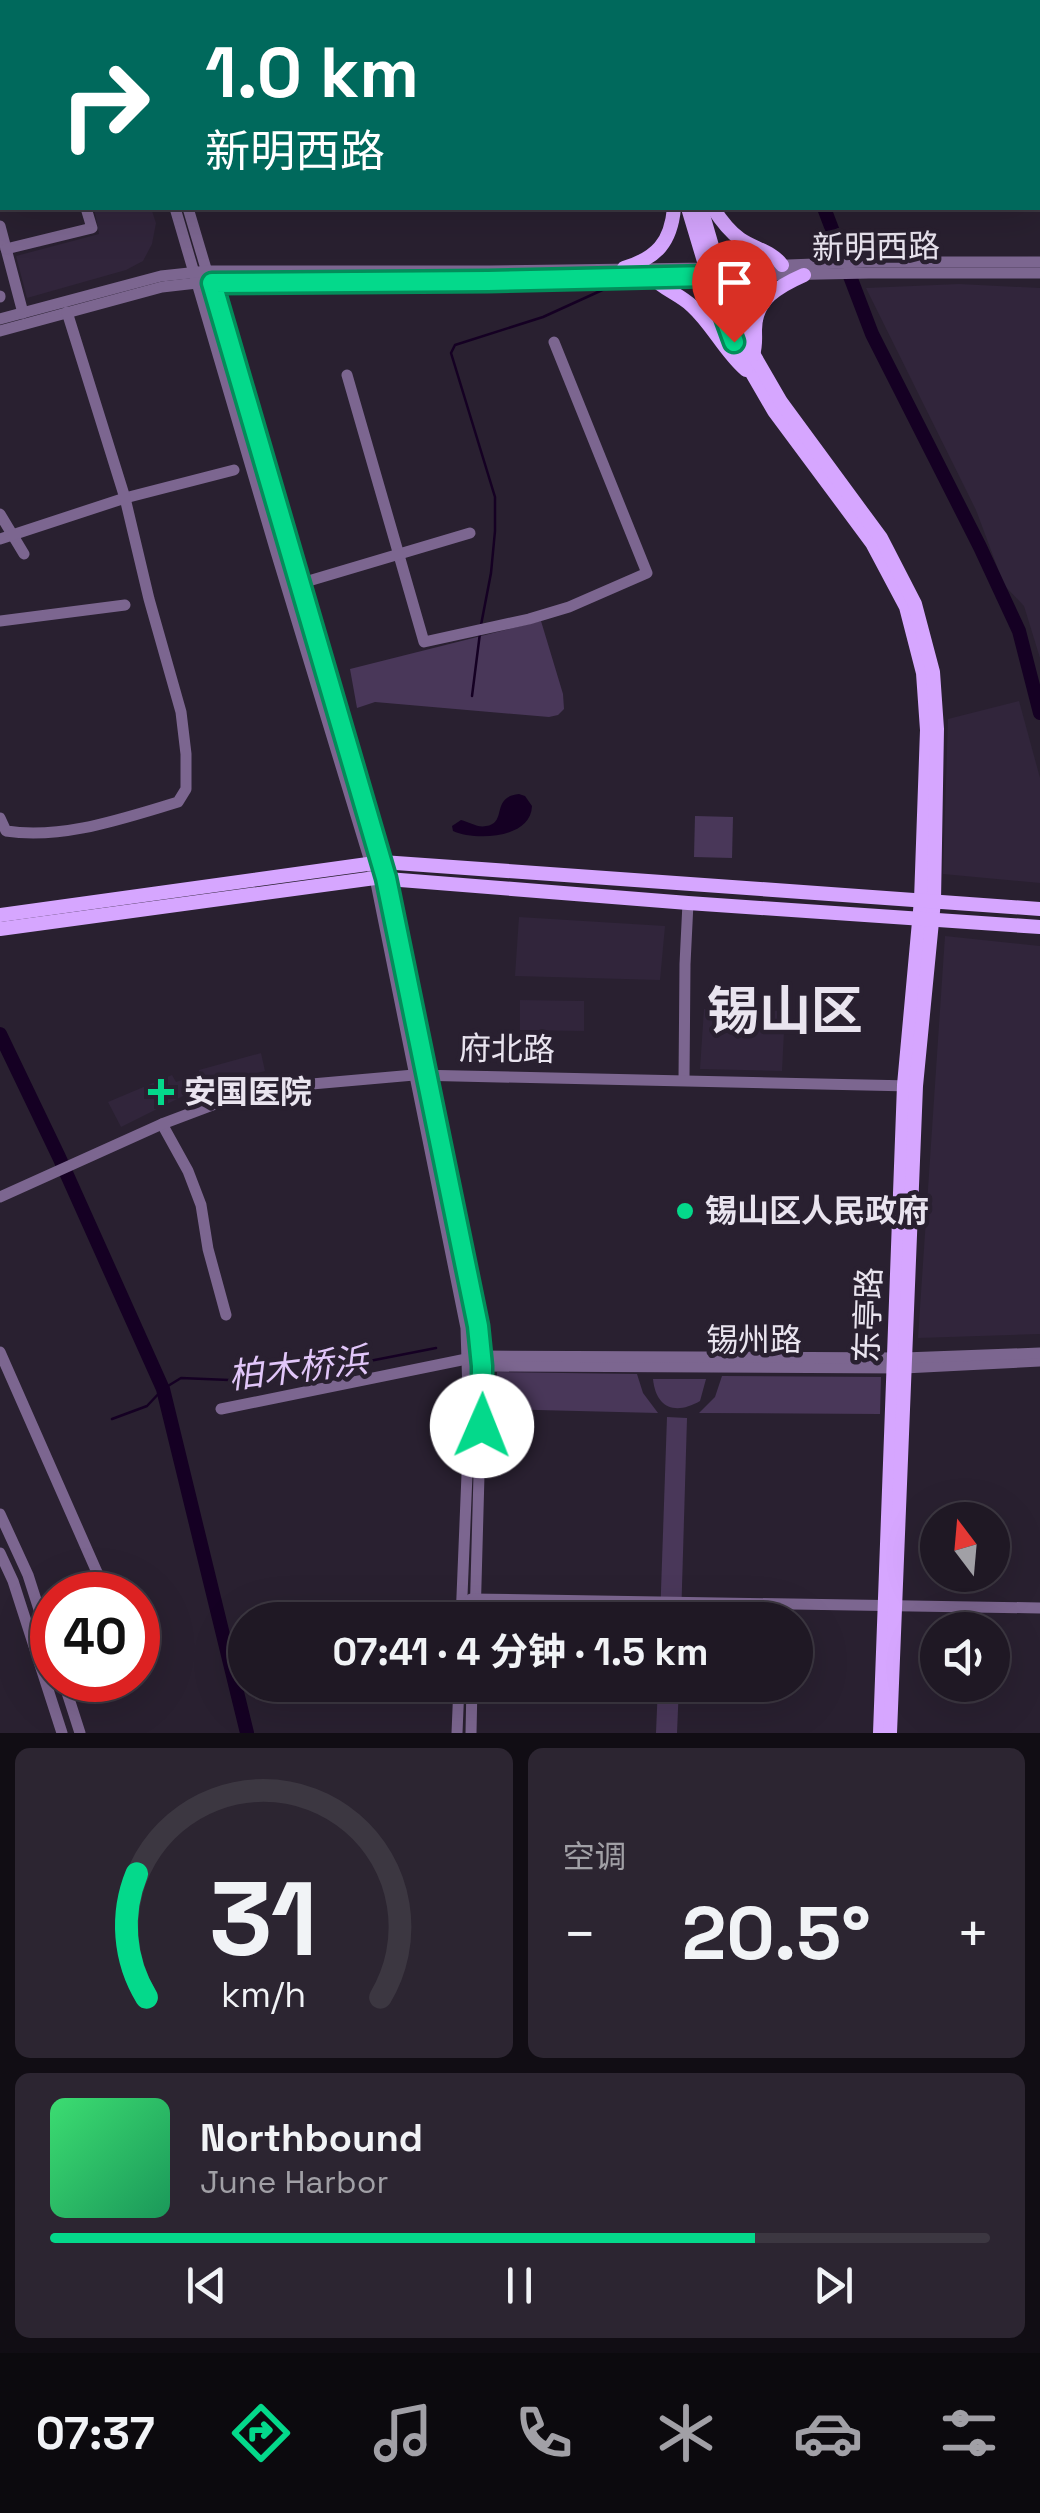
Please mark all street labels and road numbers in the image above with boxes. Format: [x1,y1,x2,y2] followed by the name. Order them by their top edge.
[812,226,940,268] street label: 新明西路
[459,1028,555,1070] street label: 府北路
[846,1266,890,1364] street label: 东亭路
[706,1320,802,1360] street label: 锡州路

